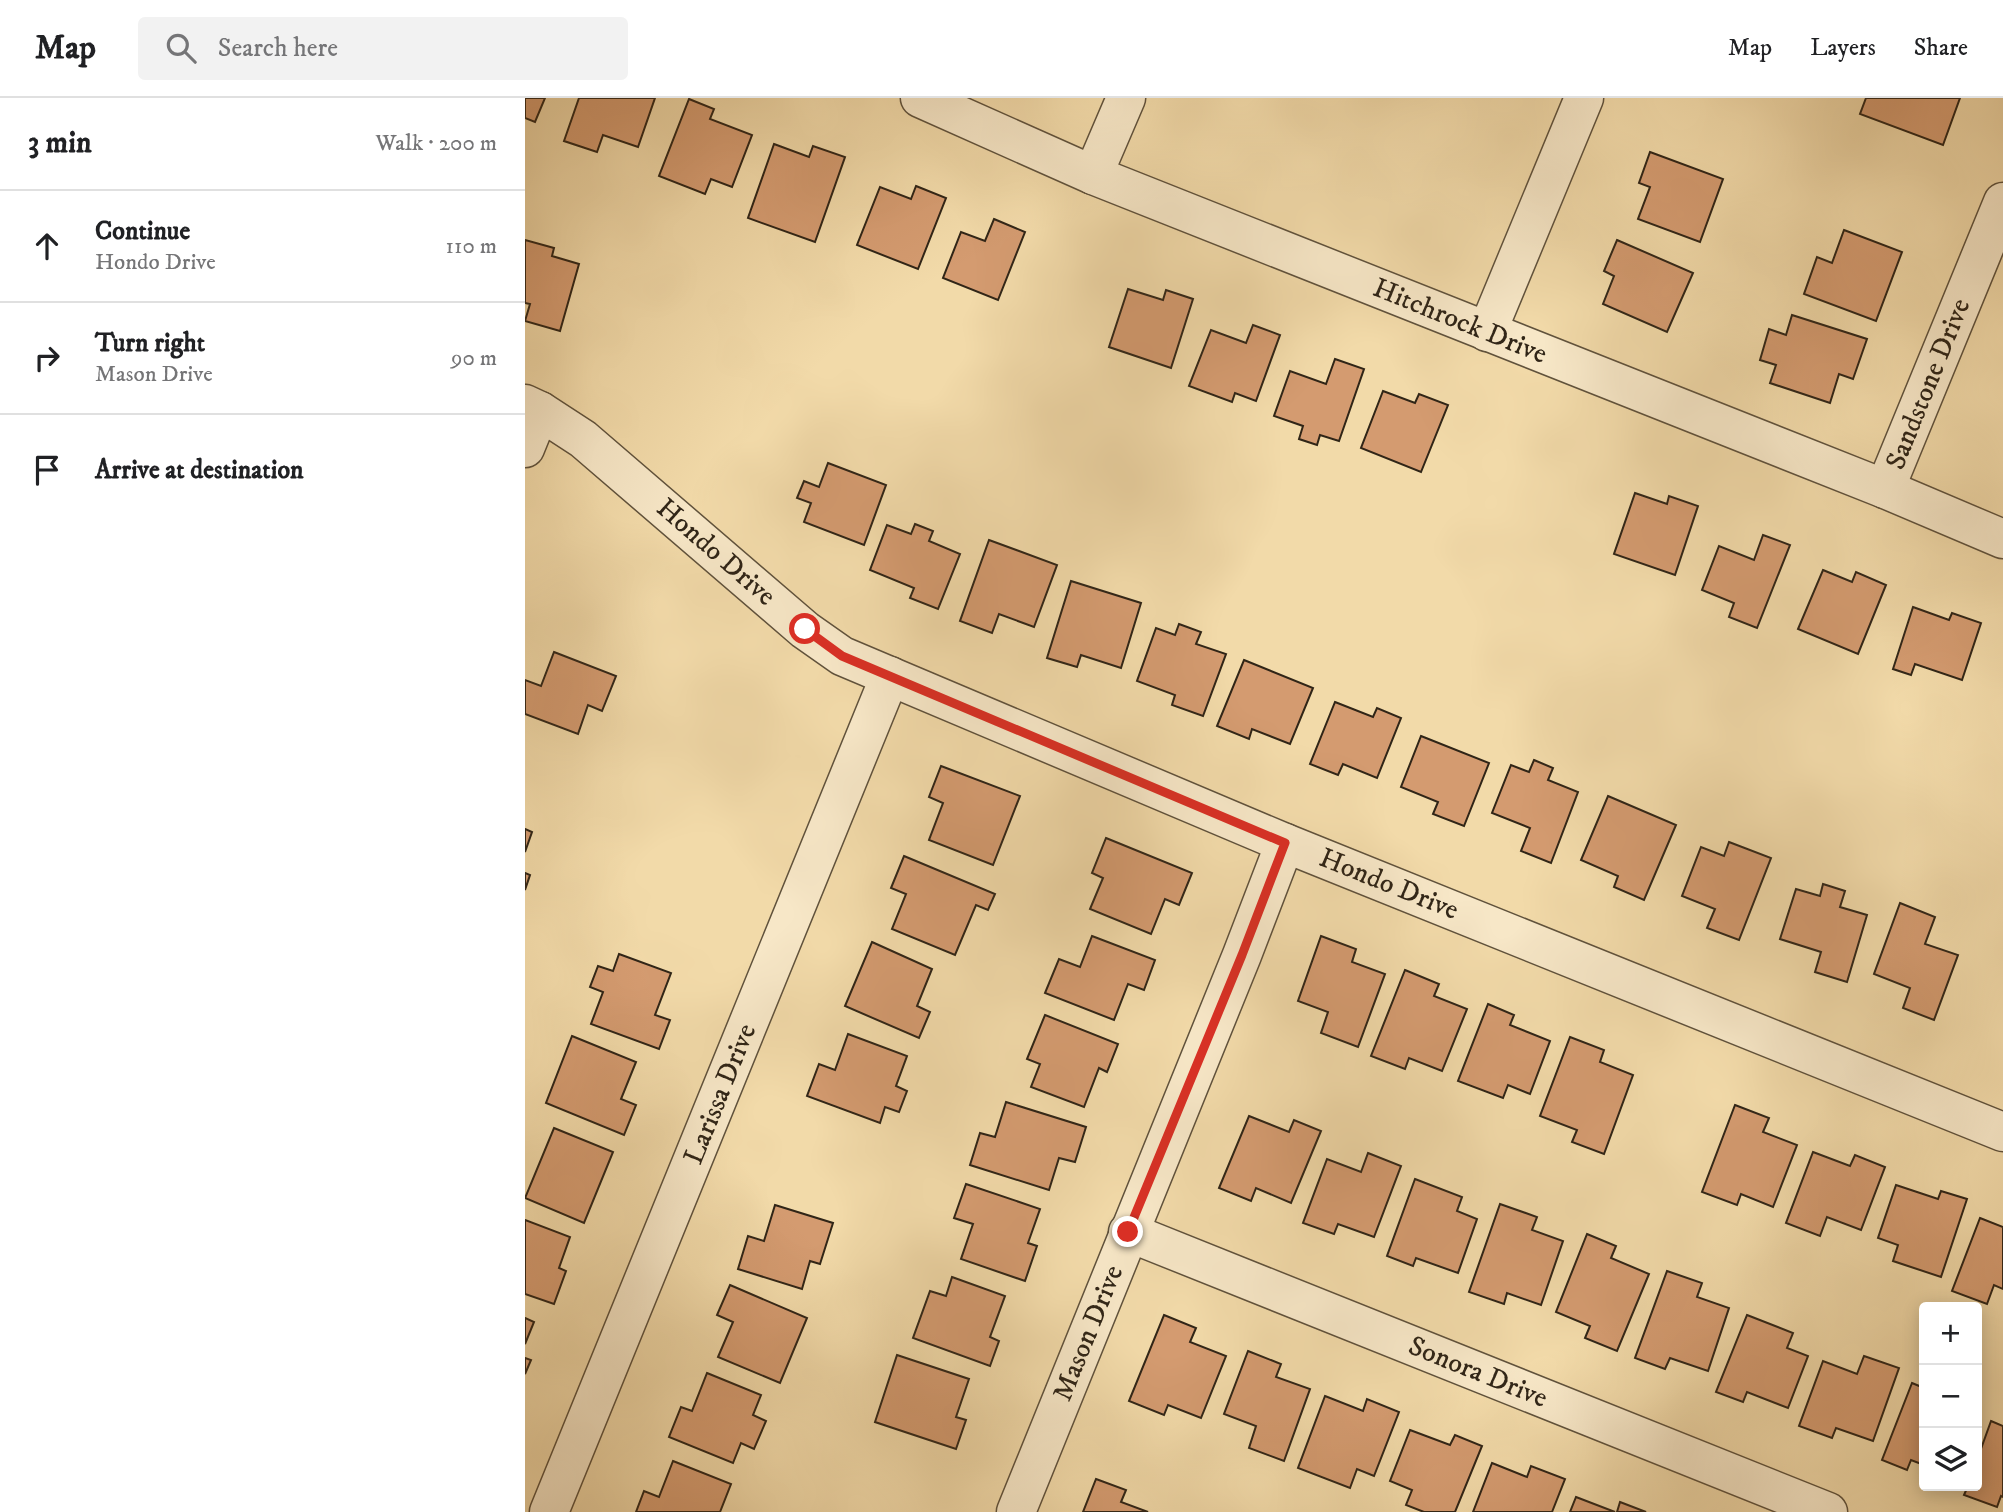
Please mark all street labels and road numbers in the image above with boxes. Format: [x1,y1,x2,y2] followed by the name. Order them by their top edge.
[1368,270,1552,372] street label: Hitchrock Drive
[1878,293,1978,475] street label: Sandstone Drive
[649,491,783,613] street label: Hondo Drive
[1314,840,1464,928] street label: Hondo Drive
[676,1019,764,1169] street label: Larissa Drive
[1045,1260,1131,1406] street label: Mason Drive
[1403,1328,1553,1416] street label: Sonora Drive

